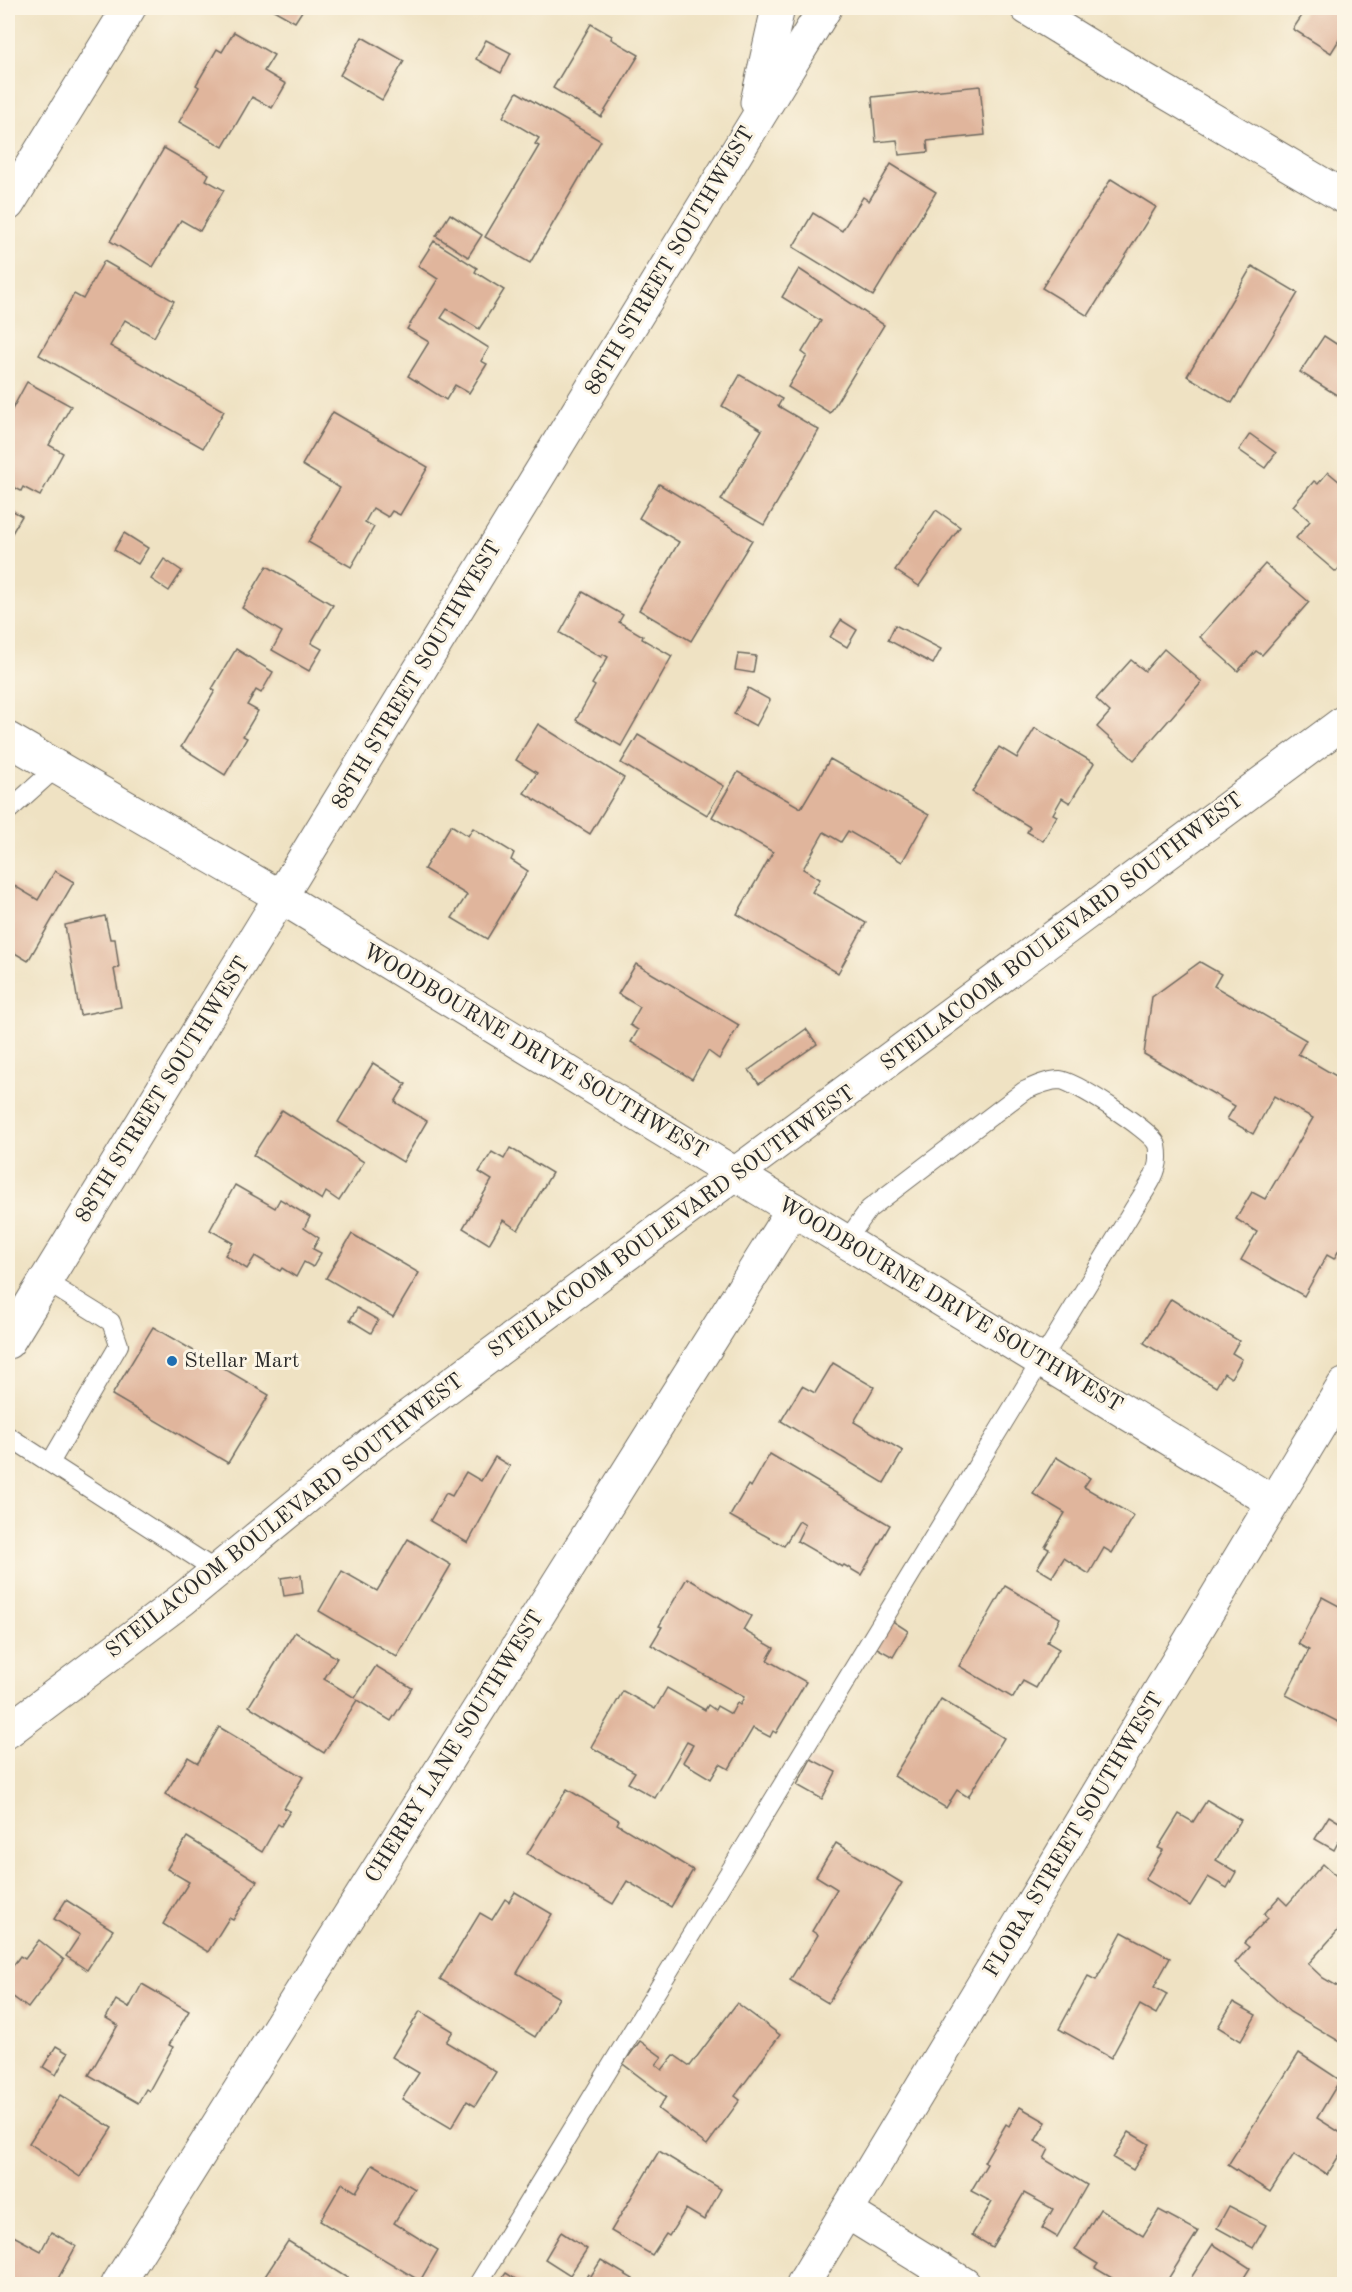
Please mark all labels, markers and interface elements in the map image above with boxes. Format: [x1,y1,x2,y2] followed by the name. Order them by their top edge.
[581,123,759,399] street label: 88TH STREET SOUTHWEST
[328,537,506,813] street label: 88TH STREET SOUTHWEST
[877,789,1247,1075] street label: STEILACOOM BOULEVARD SOUTHWEST
[359,940,711,1164] street label: WOODBOURNE DRIVE SOUTHWEST
[72,953,254,1227] street label: 88TH STREET SOUTHWEST
[485,1082,859,1362] street label: STEILACOOM BOULEVARD SOUTHWEST
[774,1193,1126,1417] street label: WOODBOURNE DRIVE SOUTHWEST
[184,1350,299,1372] place label: Stellar Mart
[165,1354,179,1368] marker: Stellar Mart
[102,1370,468,1662] street label: STEILACOOM BOULEVARD SOUTHWEST
[362,1607,548,1887] street label: CHERRY LANE SOUTHWEST
[980,1689,1168,1981] street label: FLORA STREET SOUTHWEST

